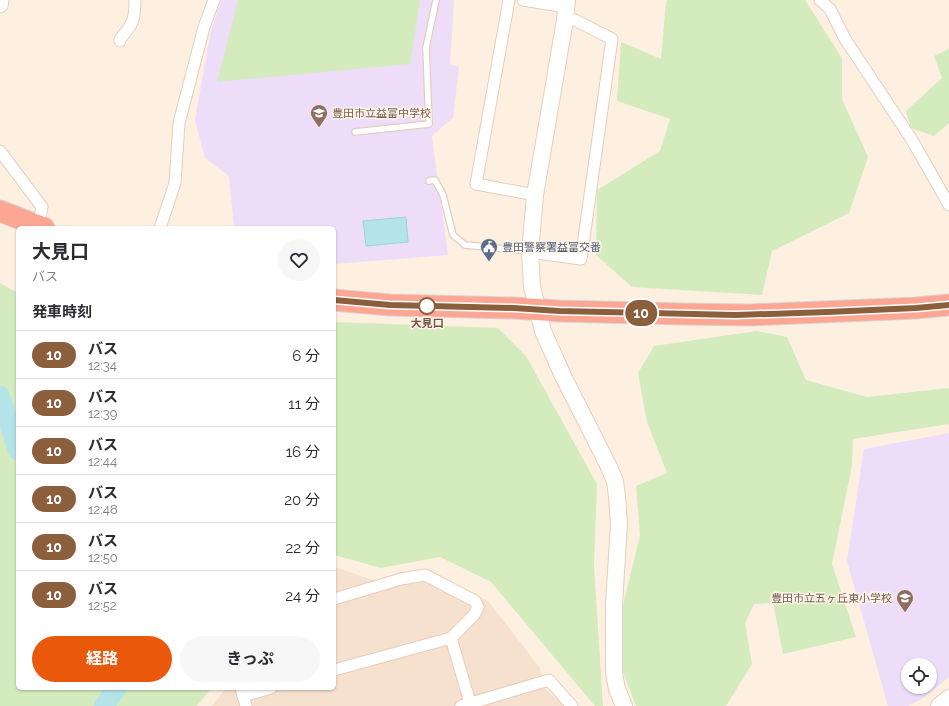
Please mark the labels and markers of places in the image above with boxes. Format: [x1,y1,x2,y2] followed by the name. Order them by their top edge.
[309,103,329,128] school or university icon: 豊田市立益富中学校
[332,107,431,120] place label: 豊田市立益富中学校
[479,237,499,262] public building icon: 豊田警察署益富交番
[502,241,601,254] place label: 豊田警察署益富交番
[418,297,436,315] marker: 大見口
[411,317,444,330] place label: 大見口
[895,588,915,613] school or university icon: 豊田市立五ヶ丘東小学校
[771,592,892,605] place label: 豊田市立五ヶ丘東小学校

